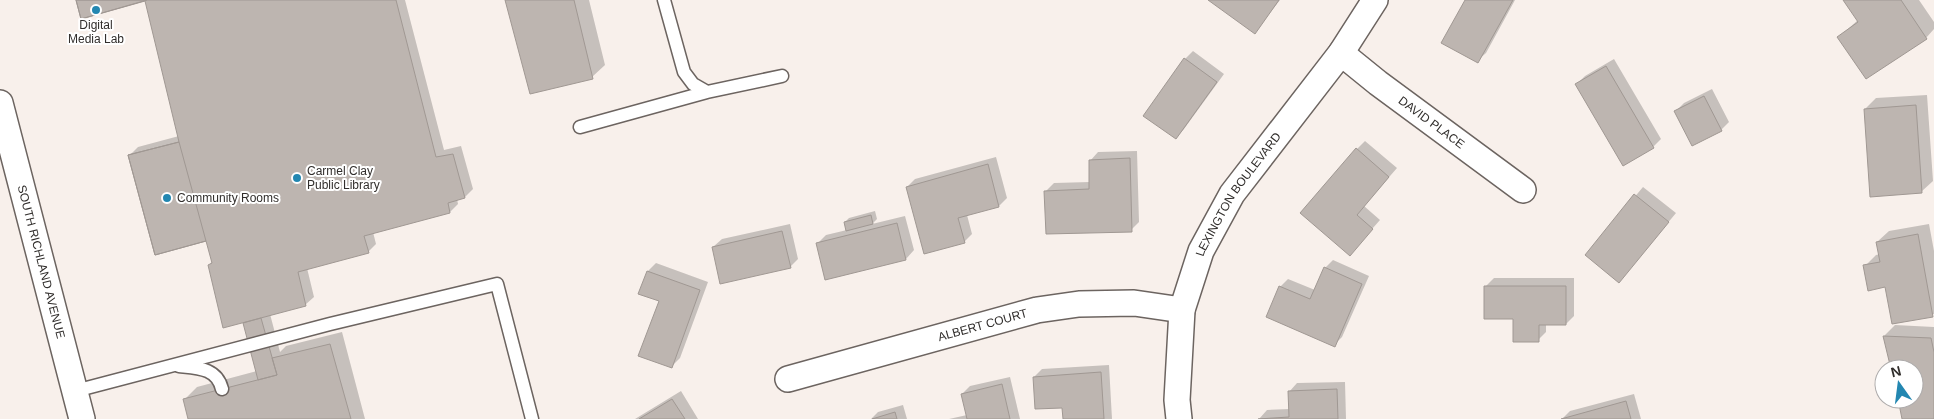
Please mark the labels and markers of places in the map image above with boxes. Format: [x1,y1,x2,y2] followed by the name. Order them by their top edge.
[90,4,102,16] marker: Digital Media Lab
[68,18,124,46] place label: Digital Media Lab
[307,164,380,192] place label: Carmel Clay Public Library
[291,172,303,184] marker: Carmel Clay Public Library
[177,191,279,205] place label: Community Rooms
[161,192,173,204] marker: Community Rooms

